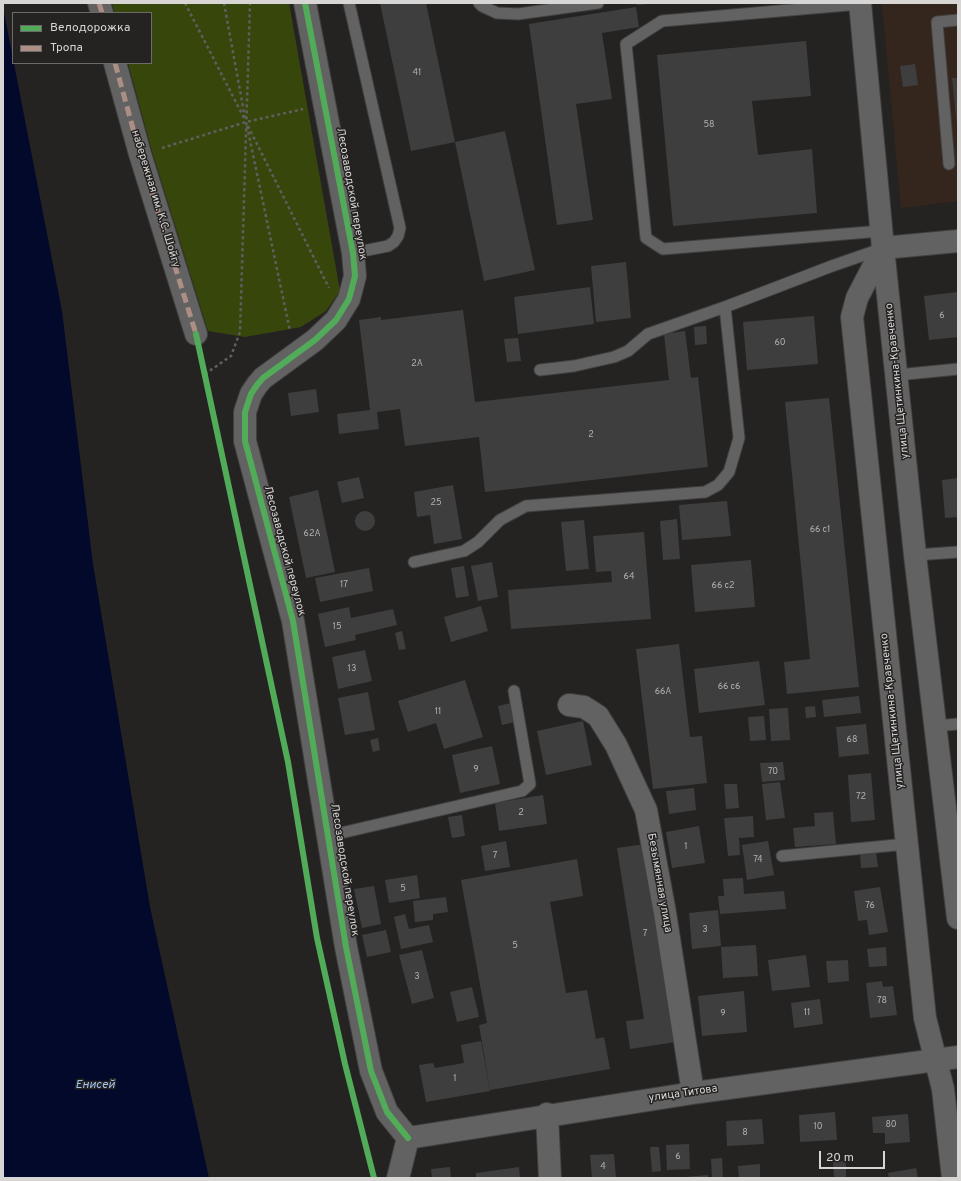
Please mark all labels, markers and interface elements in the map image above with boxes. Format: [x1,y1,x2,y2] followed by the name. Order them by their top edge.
[12,12,152,64] legend
[50,20,130,36] text: Велодорожка
[50,40,83,56] text: Тропа
[413,68,421,78] house number: 41
[703,120,715,130] house number: 58
[333,127,369,261] street label: Лесозаводской переулок
[128,129,182,269] street label: набережная им. К.С. Шойгу
[883,302,913,460] street label: улица Щетинкина-Кравченко
[939,311,945,321] house number: 6
[774,338,786,348] house number: 60
[411,359,423,369] house number: 2А
[588,430,594,440] house number: 2
[260,484,308,618] street label: Лесозаводской переулок
[430,498,442,508] house number: 25
[810,525,830,535] house number: 66 с1
[304,529,320,539] house number: 62А
[624,572,634,582] house number: 64
[340,580,348,590] house number: 17
[712,581,734,591] house number: 66 с2
[333,622,341,632] house number: 15
[878,632,908,790] street label: улица Щетинкина-Кравченко
[348,664,356,674] house number: 13
[718,682,740,692] house number: 66 с6
[655,687,671,697] house number: 66А
[435,707,441,717] house number: 11
[847,735,857,745] house number: 68
[473,765,479,775] house number: 9
[768,767,778,777] house number: 70
[856,792,866,802] house number: 72
[327,803,361,937] street label: Лесозаводской переулок
[518,808,524,818] house number: 2
[644,832,674,934] street label: Безымянная улица
[684,842,688,852] house number: 1
[493,851,497,861] house number: 7
[753,855,763,865] house number: 74
[400,884,406,894] house number: 5
[865,901,875,911] house number: 76
[702,925,708,935] house number: 3
[643,929,647,939] house number: 7
[512,941,518,951] house number: 5
[414,972,420,982] house number: 3
[877,996,887,1006] house number: 78
[804,1008,810,1018] house number: 11
[720,1009,726,1019] house number: 9
[453,1074,457,1084] house number: 1
[75,1079,115,1093] water label: Енисей
[648,1083,718,1105] street label: улица Титова
[885,1120,897,1130] house number: 80
[813,1122,823,1132] house number: 10
[742,1128,748,1138] house number: 8
[821,1143,887,1169] scale bar
[826,1150,854,1166] text: 20 m
[675,1152,681,1162] house number: 6
[600,1162,606,1172] house number: 4

